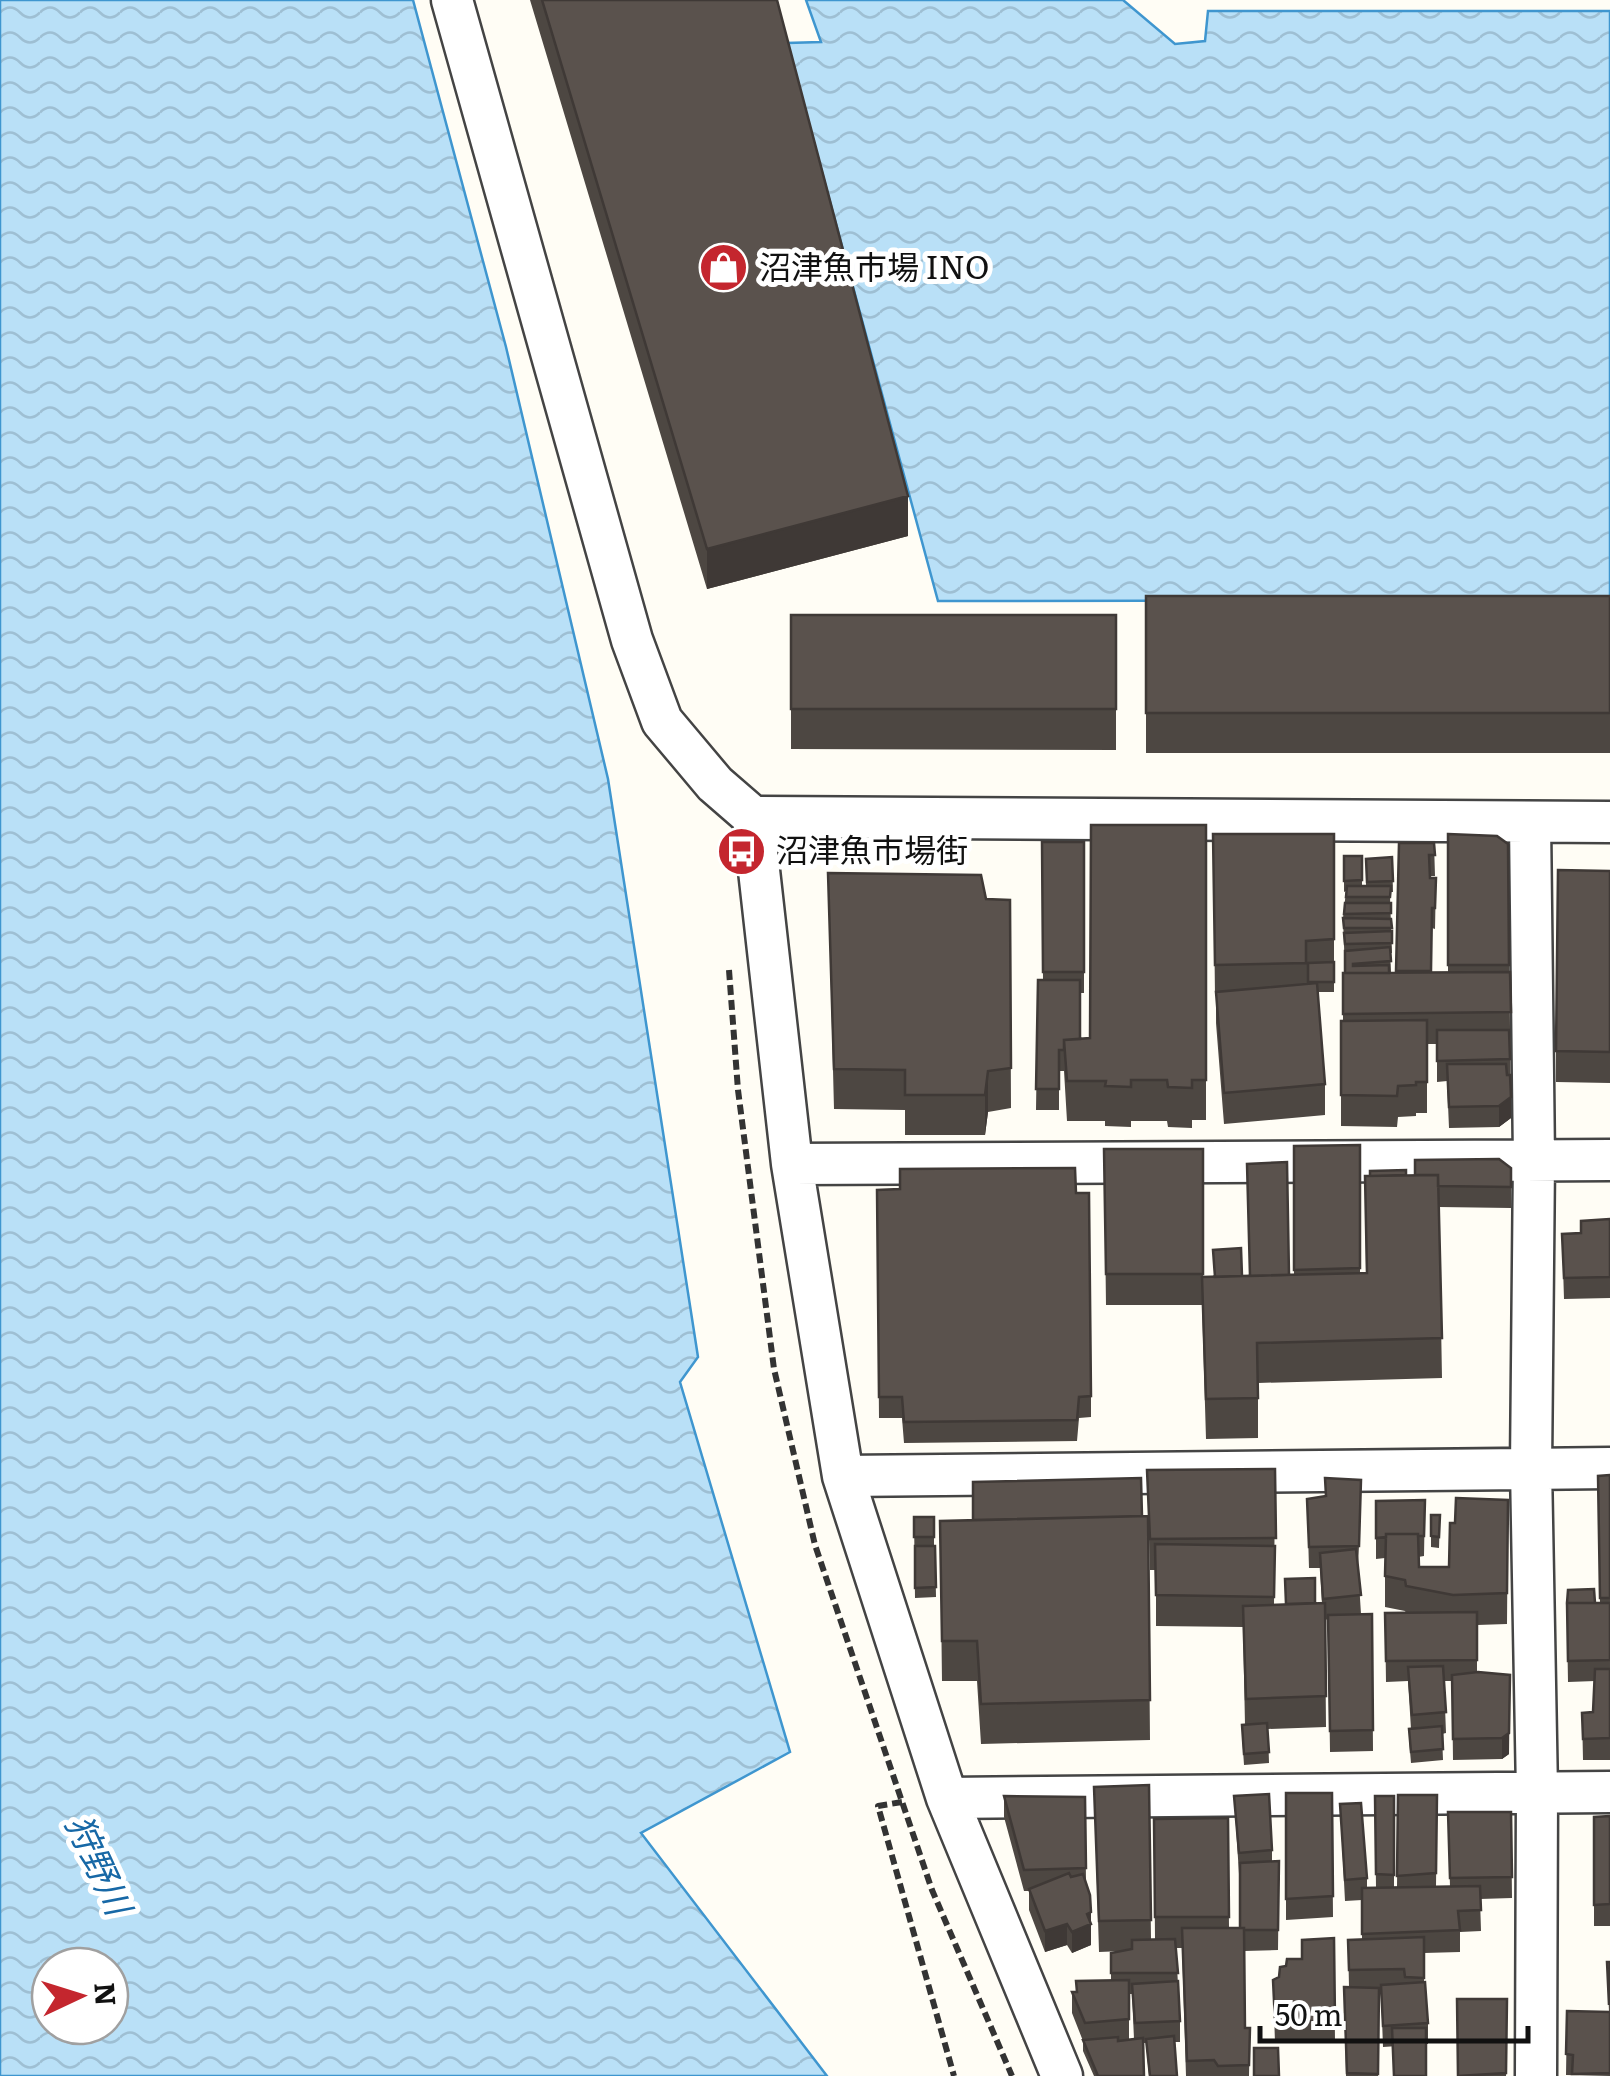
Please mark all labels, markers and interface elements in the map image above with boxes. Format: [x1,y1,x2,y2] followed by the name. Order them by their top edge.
[759,241,989,289] place label: 沼津魚市場 INO
[698,242,750,294] shop icon: 沼津魚市場 INO
[776,824,968,872] place label: 沼津魚市場街
[715,825,767,877] bus stop icon: 沼津魚市場街
[55,1805,148,1926] water label: 狩野川
[30,1946,130,2046] north arrow
[85,1981,129,2007] text: N
[1260,1981,1528,2043] scale bar
[1275,1991,1343,2035] text: 50 m

